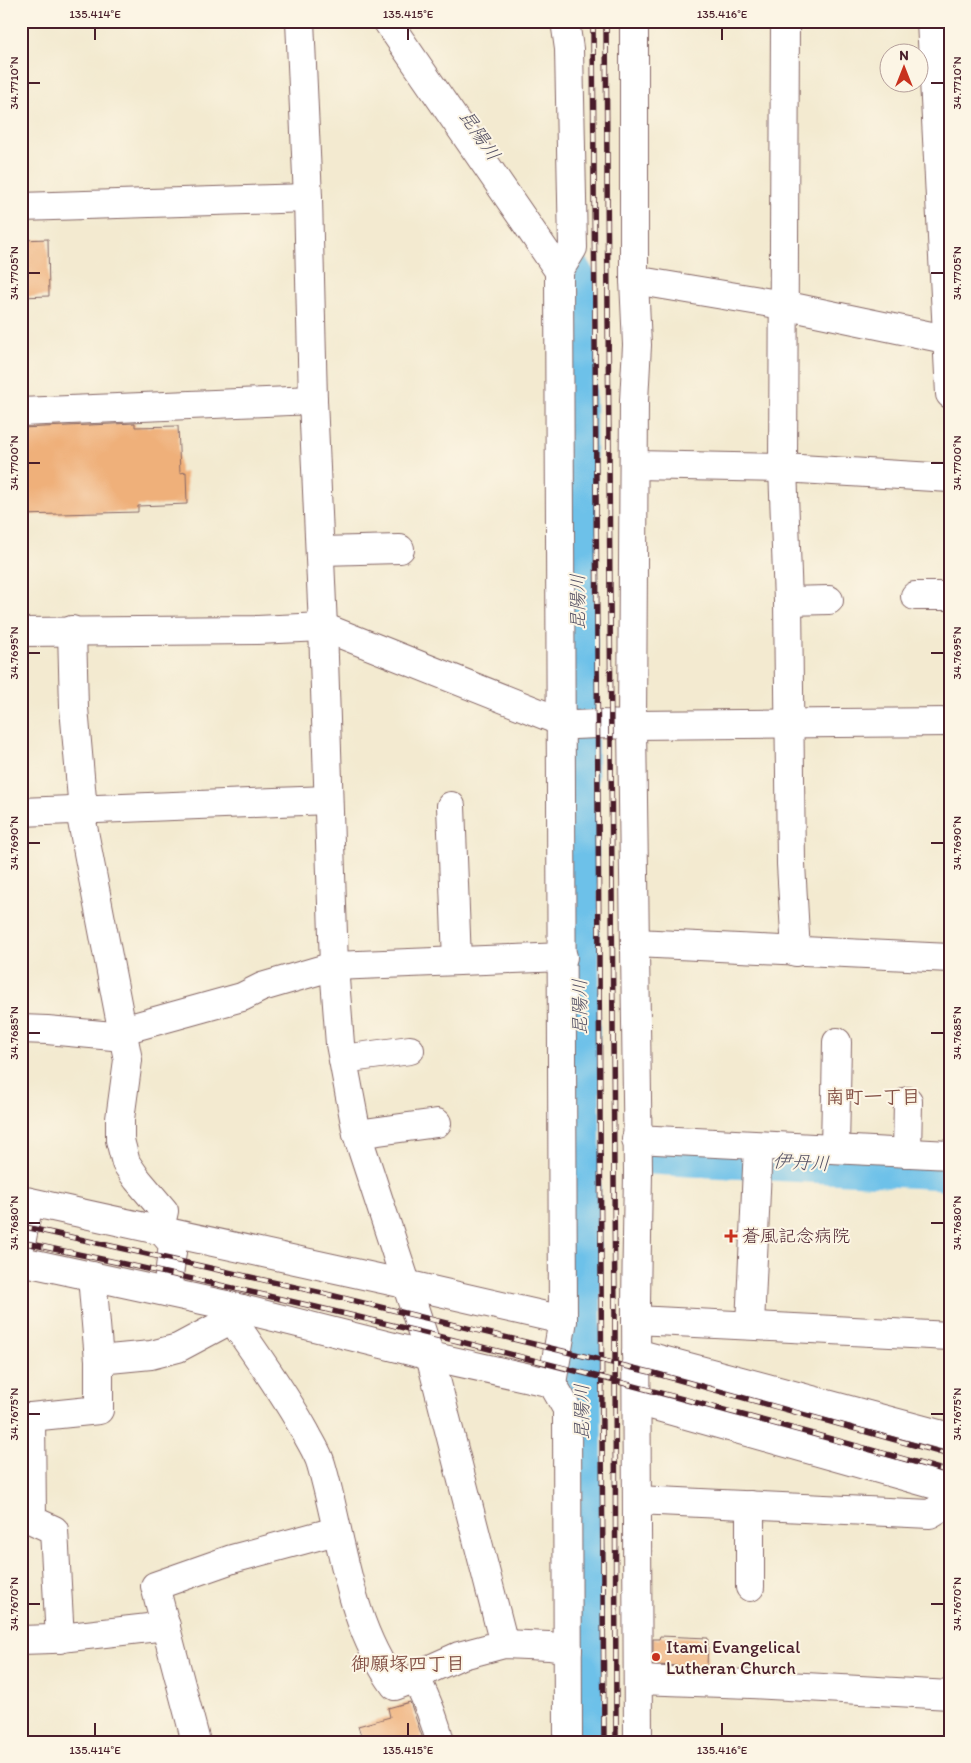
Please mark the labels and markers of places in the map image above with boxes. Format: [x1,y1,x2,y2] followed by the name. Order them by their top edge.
[742,1225,850,1247] place label: 蒼風記念病院
[724,1229,738,1243] marker: 蒼風記念病院
[666,1636,800,1679] place label: Itami Evangelical Lutheran Church
[650,1651,662,1663] marker: Itami Evangelical Lutheran Church

